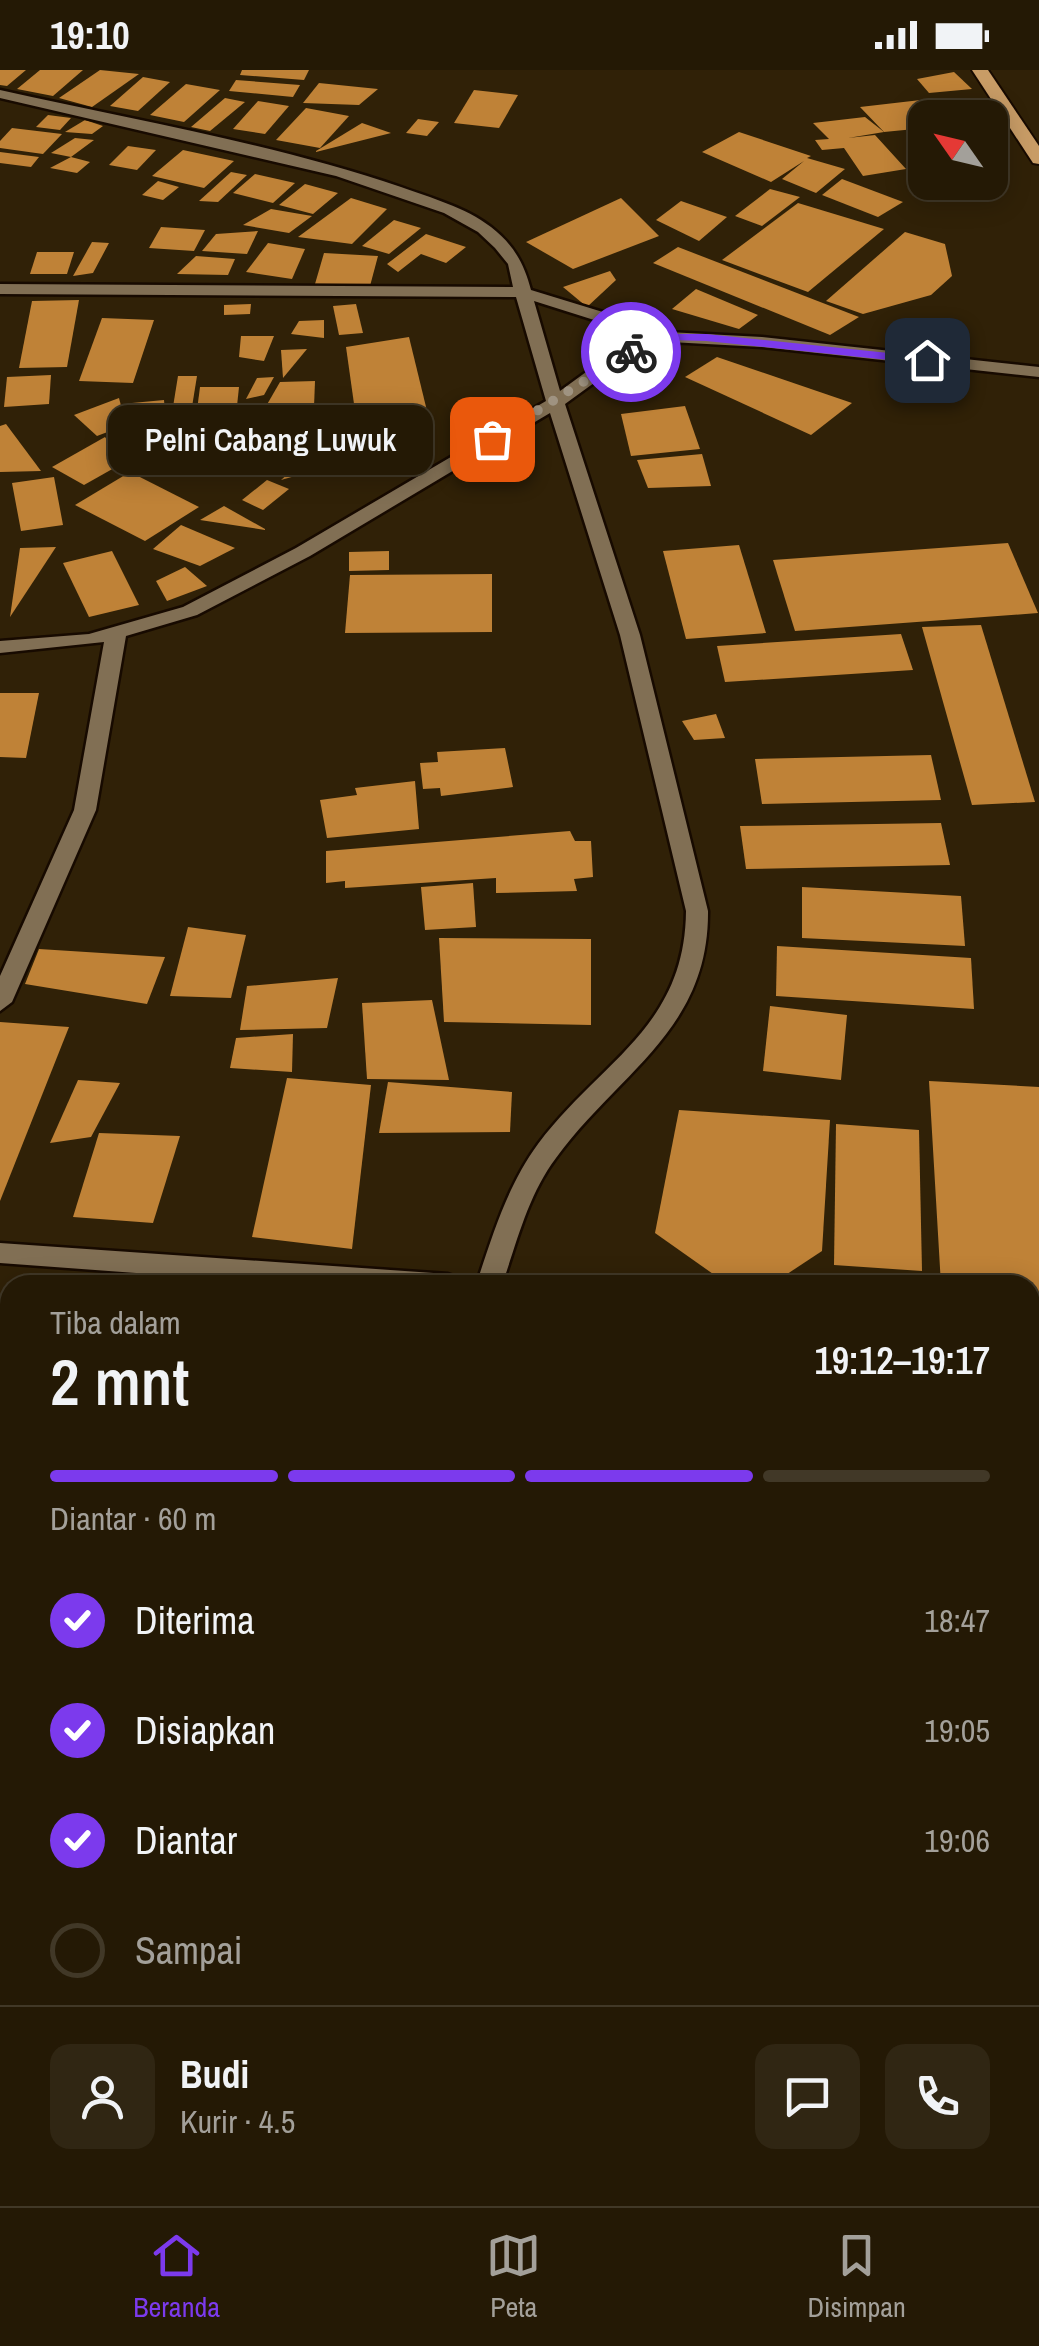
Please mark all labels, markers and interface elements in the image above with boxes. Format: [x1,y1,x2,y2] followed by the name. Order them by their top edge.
[50,10,130,61] text: 19:10
[908,100,1008,200] north arrow
[908,100,1008,200] map controls
[581,302,681,402] courier
[885,318,970,403] pin
[604,325,659,380] icon: bike
[900,333,955,388] icon: home
[450,397,535,482] pin
[107,404,432,474] callout: Pelni Cabang Luwuk
[465,412,520,467] icon: bag
[145,418,396,461] text: Pelni Cabang Luwuk
[50,1301,181,1344] text: Tiba dalam
[814,1335,990,1386] text: 19:12–19:17
[50,1338,189,1425] text: 2 mnt
[50,1497,216,1540] text: Diantar · 60 m
[50,1593,105,1648] icon: check
[135,1595,254,1646] text: Diterima
[924,1599,990,1642] text: 18:47
[50,1703,105,1758] icon: check
[135,1705,275,1756] text: Disiapkan
[924,1709,990,1752] text: 19:05
[50,1813,105,1868] icon: check
[135,1815,237,1866] text: Diantar
[924,1819,990,1862] text: 19:06
[135,1925,242,1976] text: Sampai
[50,2044,155,2149] button: person
[755,2044,860,2149] button: chat
[885,2044,990,2149] button: phone
[180,2049,249,2100] text: Budi
[180,2100,295,2143] text: Kurir · 4.5
[133,2228,220,2326] tab: Beranda
[486,2228,541,2326] tab: Peta
[808,2228,906,2326] tab: Disimpan

